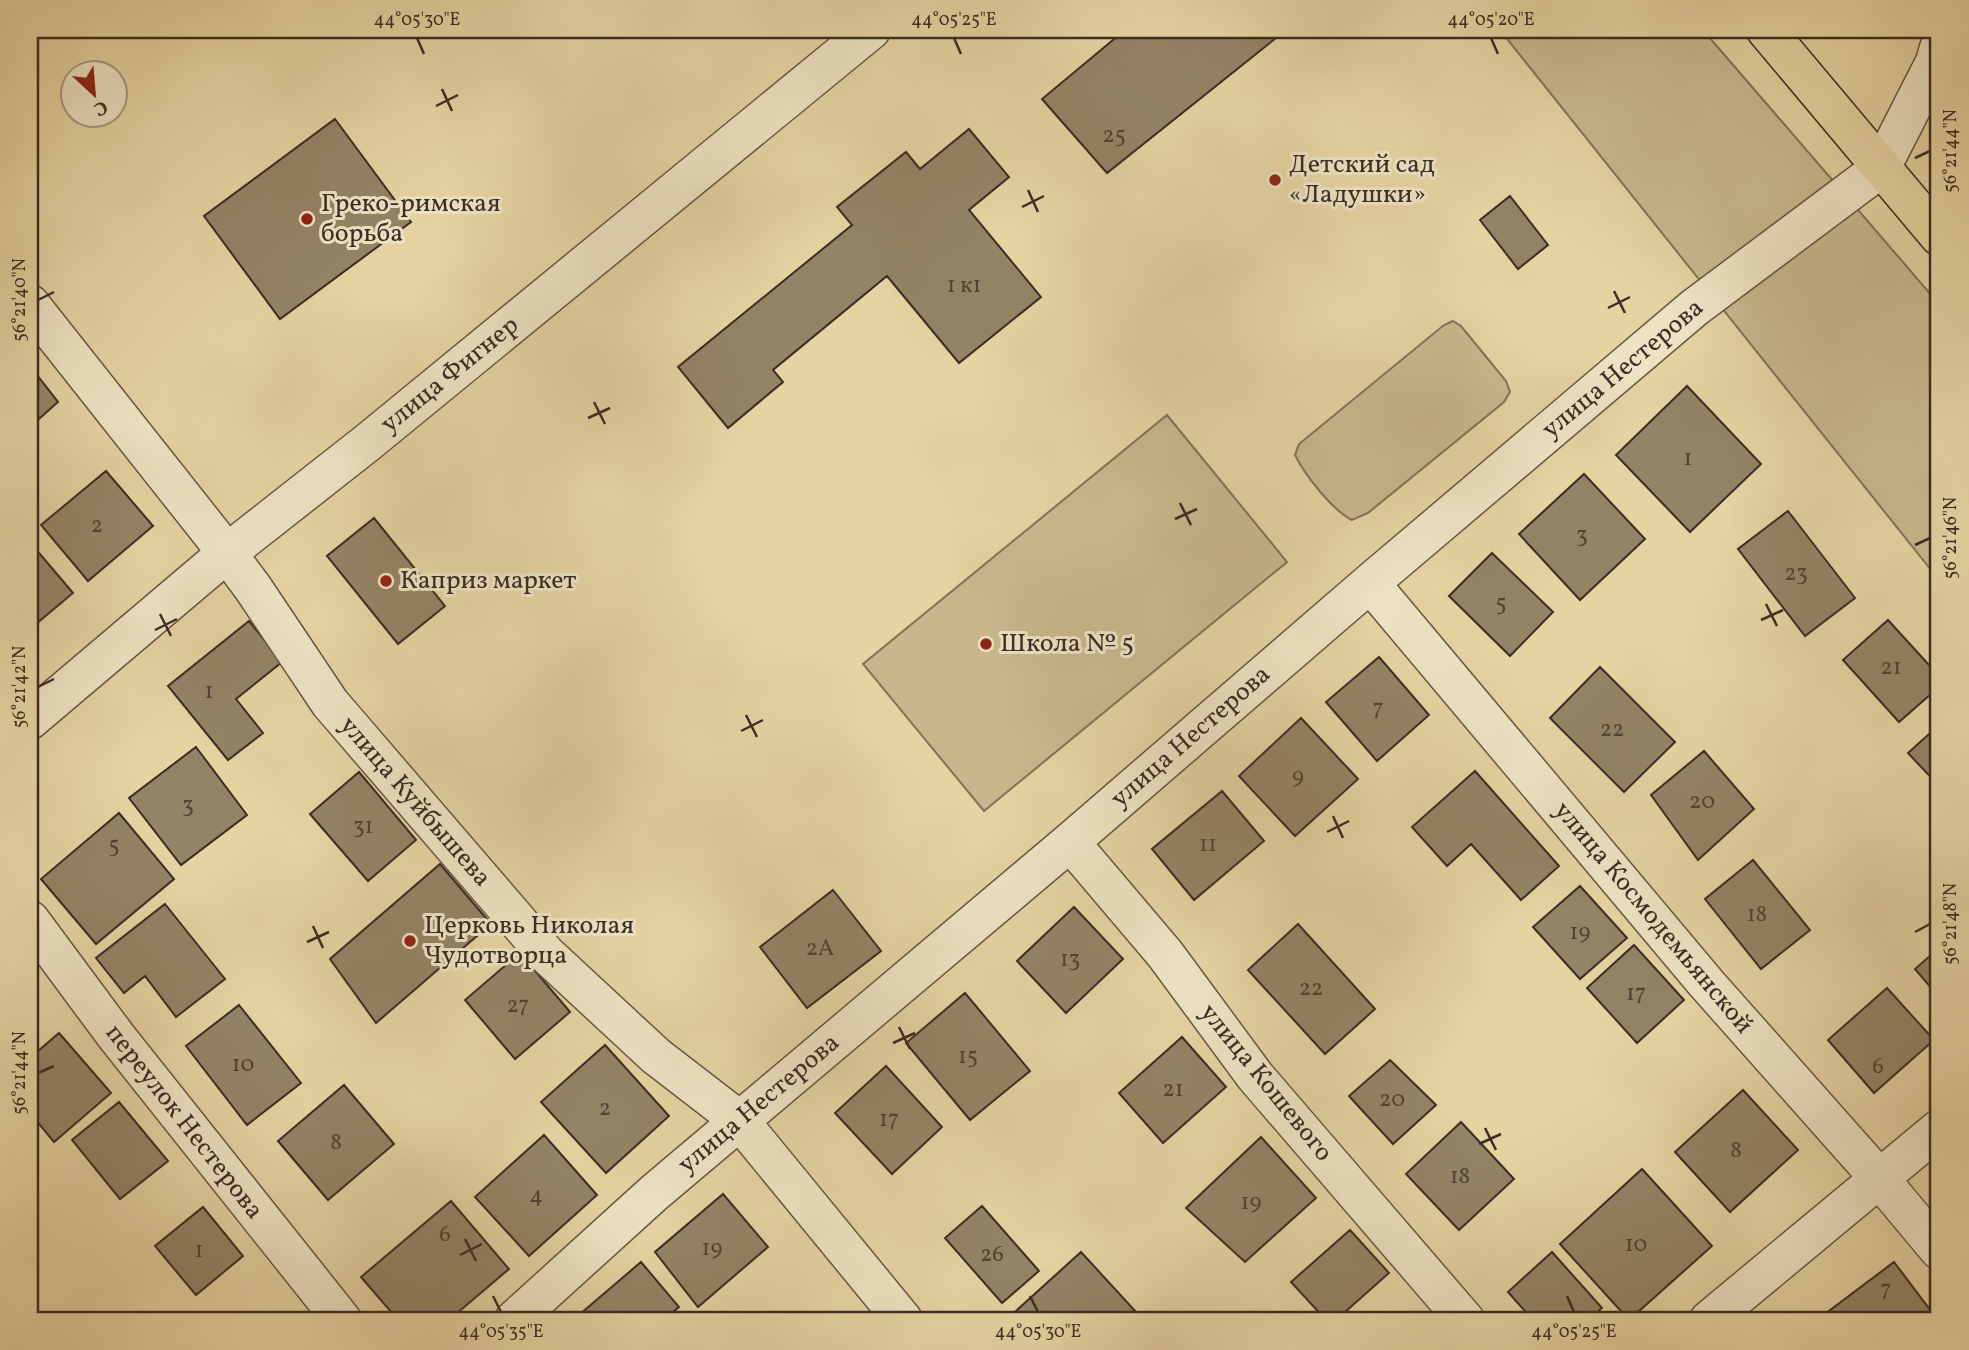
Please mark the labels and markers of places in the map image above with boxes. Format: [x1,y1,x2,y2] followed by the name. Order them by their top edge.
[1289,147,1435,213] place label: Детский сад «Ладушки»
[1267,172,1283,188] marker: Детский сад «Ладушки»
[321,186,500,252] place label: Греко-римская борьба
[299,211,315,227] marker: Греко-римская борьба
[400,563,576,599] place label: Каприз маркет
[378,573,394,589] marker: Каприз маркет
[1000,626,1134,662] place label: Школа № 5
[978,636,994,652] marker: Школа № 5
[424,908,634,974] place label: Церковь Николая Чудотворца
[402,933,418,949] marker: Церковь Николая Чудотворца

